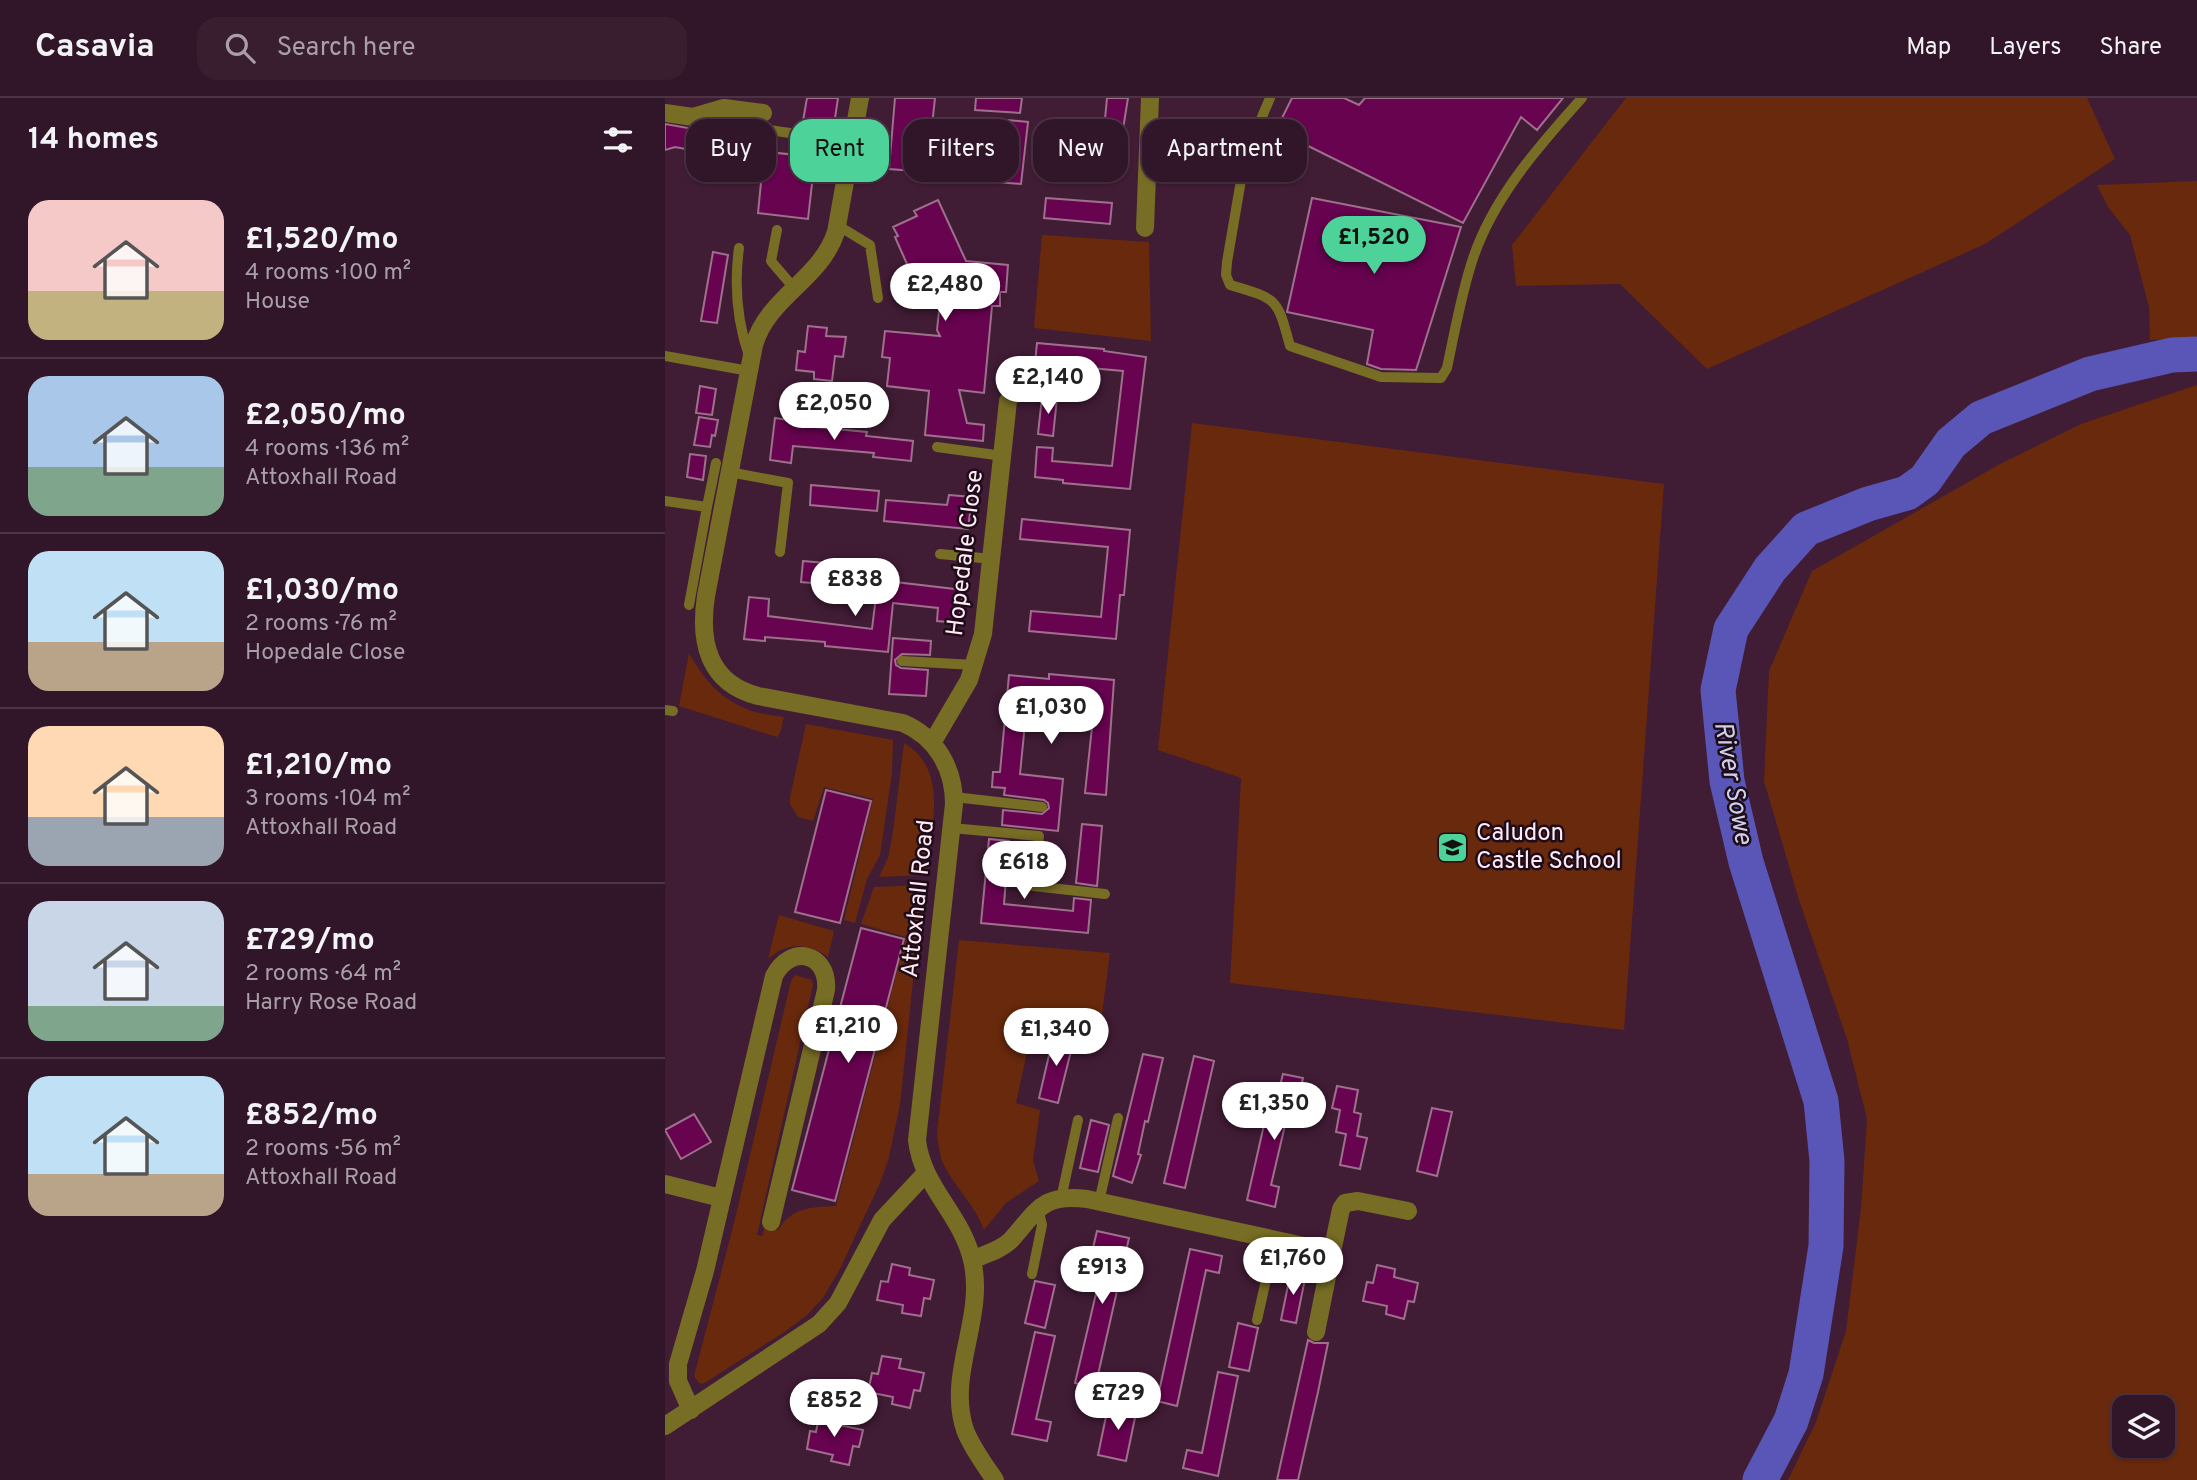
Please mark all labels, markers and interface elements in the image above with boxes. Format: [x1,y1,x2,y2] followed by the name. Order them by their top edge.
[197,17,687,80] search box
[35,27,155,69] text: Casavia
[221,29,259,67] icon: search
[277,32,416,65] text: Search here
[1906,33,1951,63] text: Map
[1989,33,2061,63] text: Layers
[2099,33,2162,63] text: Share
[686,119,776,182] chip: Buy
[790,119,889,182] chip: Rent
[903,119,1019,182] chip: Filters
[1033,119,1128,182] chip: New
[1142,119,1307,182] chip: Apartment
[599,121,637,159] icon: filters
[28,122,159,159] text: 14 homes
[1317,216,1431,276] pin: £1,520
[245,222,398,259] text: £1,520/mo
[1338,224,1410,253] text: £1,520
[84,228,168,312] icon: home
[245,259,411,288] text: 4 rooms · 100 m²
[888,264,1002,323] pin: £2,480
[906,271,984,300] text: £2,480
[245,288,310,317] text: House
[991,356,1105,416] pin: £2,140
[1012,364,1084,393] text: £2,140
[777,382,891,442] pin: £2,050
[795,390,873,419] text: £2,050
[245,398,406,435] text: £2,050/mo
[84,404,168,488] icon: home
[245,435,409,464] text: 4 rooms · 136 m²
[245,464,397,493] text: Attoxhall Road
[941,468,991,638] street label: Hopedale Close
[814,559,896,618] pin: £838
[827,566,883,595] text: £838
[245,573,399,610] text: £1,030/mo
[84,579,168,663] icon: home
[245,610,397,639] text: 2 rooms · 76 m²
[245,639,405,668] text: Hopedale Close
[994,686,1108,746] pin: £1,030
[1015,694,1087,723] text: £1,030
[1705,719,1759,848] water label: River Sowe
[245,748,392,785] text: £1,210/mo
[84,754,168,838] icon: home
[245,785,410,814] text: 3 rooms · 104 m²
[245,814,397,843] text: Attoxhall Road
[896,818,942,980] street label: Attoxhall Road
[1476,819,1622,877] place label: Caludon Castle School
[1436,831,1470,865] school or university icon: Caludon Castle School
[983,842,1065,901] pin: £618
[998,849,1050,878] text: £618
[245,923,375,960] text: £729/mo
[84,929,168,1013] icon: home
[245,960,401,989] text: 2 rooms · 64 m²
[245,989,417,1018] text: Harry Rose Road
[791,1006,905,1065] pin: £1,210
[999,1009,1113,1068] pin: £1,340
[814,1013,882,1042] text: £1,210
[1020,1016,1092,1045] text: £1,340
[1217,1082,1331,1142] pin: £1,350
[1238,1090,1310,1119] text: £1,350
[245,1098,378,1135] text: £852/mo
[84,1104,168,1188] icon: home
[245,1135,401,1164] text: 2 rooms · 56 m²
[245,1164,397,1193] text: Attoxhall Road
[1236,1238,1350,1297] pin: £1,760
[1259,1245,1327,1274] text: £1,760
[1061,1246,1143,1306] pin: £913
[1076,1254,1128,1283] text: £913
[1077,1372,1159,1432] pin: £729
[793,1380,875,1439] pin: £852
[1091,1380,1145,1409] text: £729
[806,1387,862,1416] text: £852
[2112,1395,2175,1458] map controls
[2112,1395,2175,1458] button: layers

